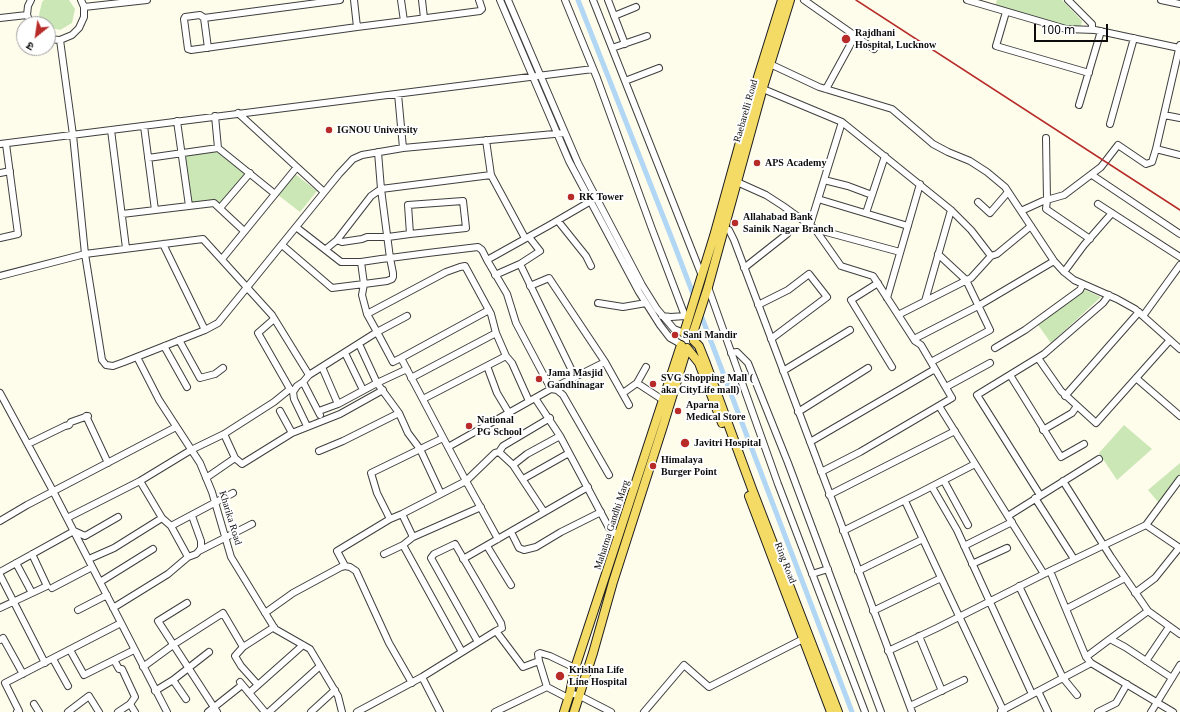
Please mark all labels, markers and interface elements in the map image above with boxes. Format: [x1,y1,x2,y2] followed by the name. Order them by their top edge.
[16,16,56,56] north arrow
[1036,16,1110,42] scale bar
[1041,23,1075,39] text: 100 m
[855,27,946,50] place label: Rajdhani Hospital, Lucknow
[840,33,852,45] marker: Rajdhani Hospital, Lucknow
[24,38,37,53] text: उ
[730,74,762,148] street label: Raebarelli Road
[337,124,425,136] place label: IGNOU University
[324,125,334,135] marker: IGNOU University
[765,157,832,169] place label: APS Academy
[752,158,762,168] marker: APS Academy
[579,191,625,203] place label: RK Tower
[566,192,576,202] marker: RK Tower
[743,211,844,234] place label: Allahabad Bank Sainik Nagar Branch
[730,218,740,228] marker: Allahabad Bank Sainik Nagar Branch
[683,329,742,341] place label: Sani Mandir
[670,330,680,340] marker: Sani Mandir
[547,367,612,390] place label: Jama Masjid Gandhinagar
[661,372,760,396] place label: SVG Shopping Mall ( aka CityLife mall)
[534,374,544,384] marker: Jama Masjid Gandhinagar
[648,379,658,389] marker: SVG Shopping Mall ( aka CityLife mall)
[686,399,754,422] place label: Aparna Medical Store
[673,406,683,416] marker: Aparna Medical Store
[477,414,526,438] place label: National PG School
[464,421,474,431] marker: National PG School
[679,437,691,449] marker: Javitri Hospital
[694,437,767,449] place label: Javitri Hospital
[661,454,724,478] place label: Himalaya Burger Point
[648,461,658,471] marker: Himalaya Burger Point
[589,471,635,579] street label: Mahatma Gandhi Marg
[215,486,245,550] street label: Kharika Road
[771,539,799,587] street label: Ring Road
[569,664,634,688] place label: Krishna Life Line Hospital
[554,670,566,682] marker: Krishna Life Line Hospital

